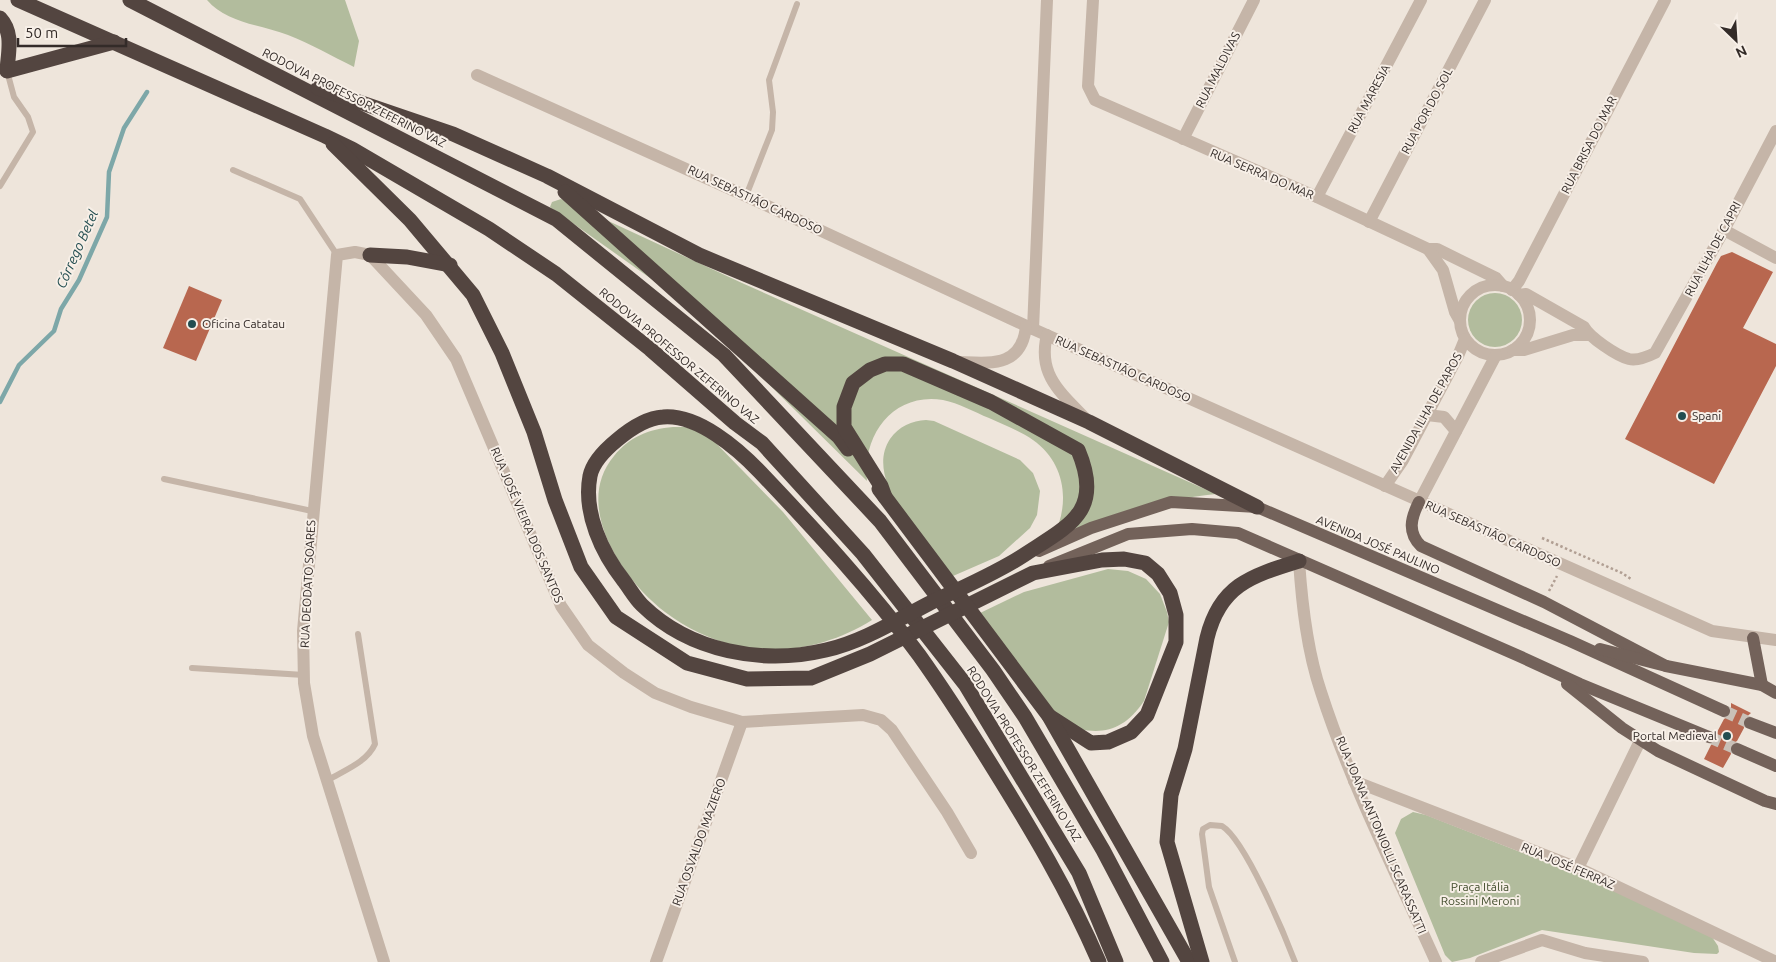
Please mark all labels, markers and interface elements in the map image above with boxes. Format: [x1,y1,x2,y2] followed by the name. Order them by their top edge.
[18,15,125,47] scale bar
[1711,15,1761,65] north arrow
[25,24,58,41] text: 50 m
[1193,30,1242,110] street label: RUA MALDIVAS
[1733,42,1750,61] text: N
[260,45,448,150] street label: RODOVIA PROFESSOR ZEFERINO VAZ
[1345,62,1392,135] street label: RUA MARESIA
[1398,66,1455,156] street label: RUA POR DO SOL
[1558,93,1619,196] street label: RUA BRISA DO MAR
[1208,146,1316,201] street label: RUA SERRA DO MAR
[686,163,825,236] street label: RUA SEBASTIÃO CARDOSO
[1682,199,1743,298] street label: RUA ILHA DE CAPRI
[53,207,101,291] water label: Córrego Betel
[597,285,762,426] street label: RODOVIA PROFESSOR ZEFERINO VAZ
[202,317,285,330] place label: Oficina Catatau
[186,318,198,330] marker: Oficina Catatau
[1053,333,1193,404] street label: RUA SEBASTIÃO CARDOSO
[1387,350,1464,475] street label: AVENIDA ILHA DE PAROS
[1692,409,1721,422] place label: Spani
[1676,410,1688,422] marker: Spani
[489,445,566,604] street label: RUA JOSÉ VIEIRA DOS SANTOS
[1423,498,1563,569] street label: RUA SEBASTIÃO CARDOSO
[1315,513,1442,576] street label: AVENIDA JOSÉ PAULINO
[298,520,317,648] street label: RUA DEODATO SOARES
[965,664,1084,844] street label: RODOVIA PROFESSOR ZEFERINO VAZ
[1633,729,1717,742] place label: Portal Medieval
[1721,730,1733,742] marker: Portal Medieval
[1334,734,1429,936] street label: RUA JOANA ANTONIOLLI SCARASSATTI
[669,776,728,907] street label: RUA OSVALDO MAZIERO
[1519,840,1617,891] street label: RUA JOSÉ FERRAZ
[1441,880,1519,907] park label: Praça Itália Rossini Meroni

